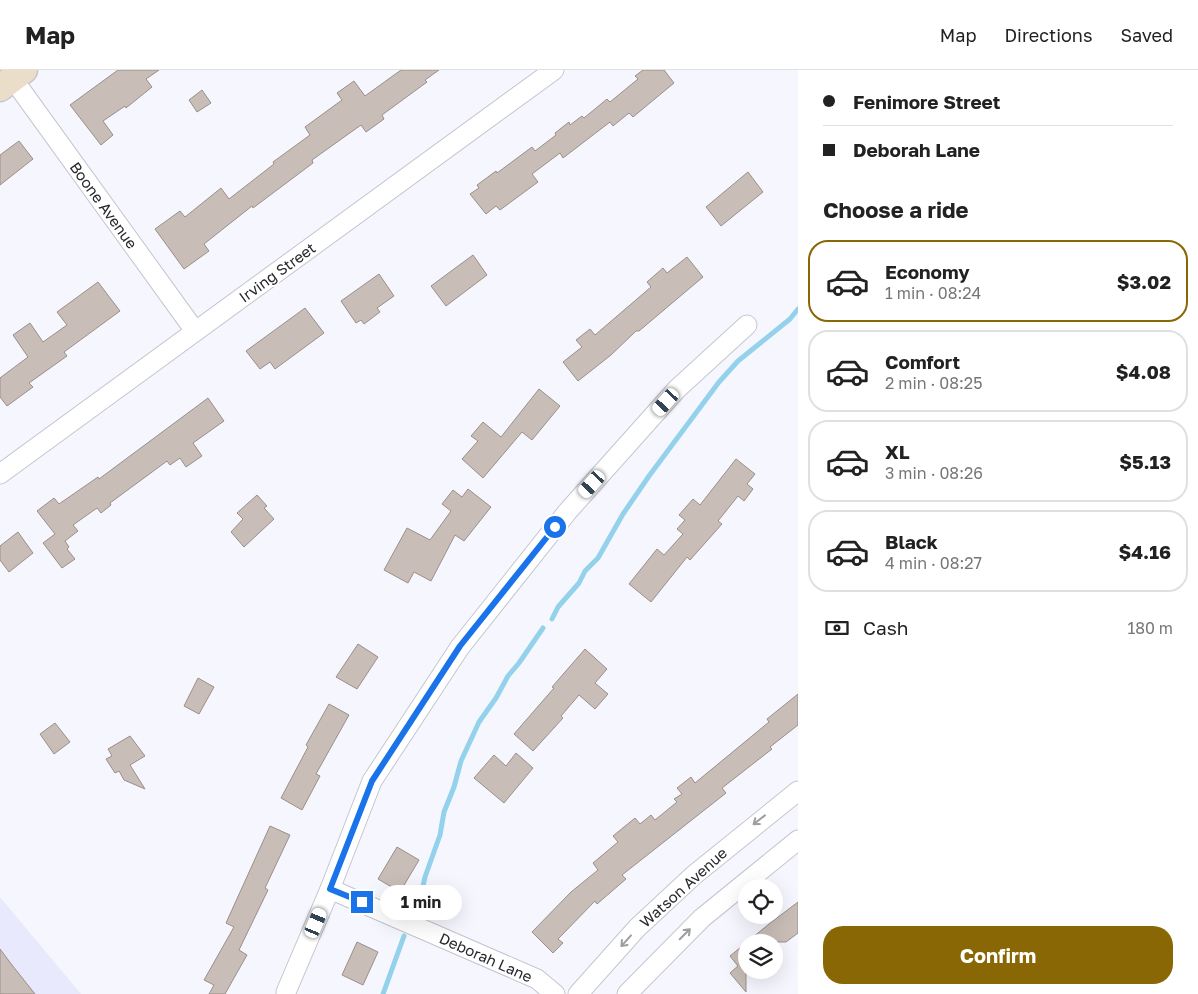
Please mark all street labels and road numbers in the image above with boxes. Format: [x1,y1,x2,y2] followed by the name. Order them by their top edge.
[67,158,142,252] street label: Boone Avenue
[235,238,319,306] street label: Irving Street
[636,843,730,931] street label: Watson Avenue
[437,929,535,986] street label: Deborah Lane

